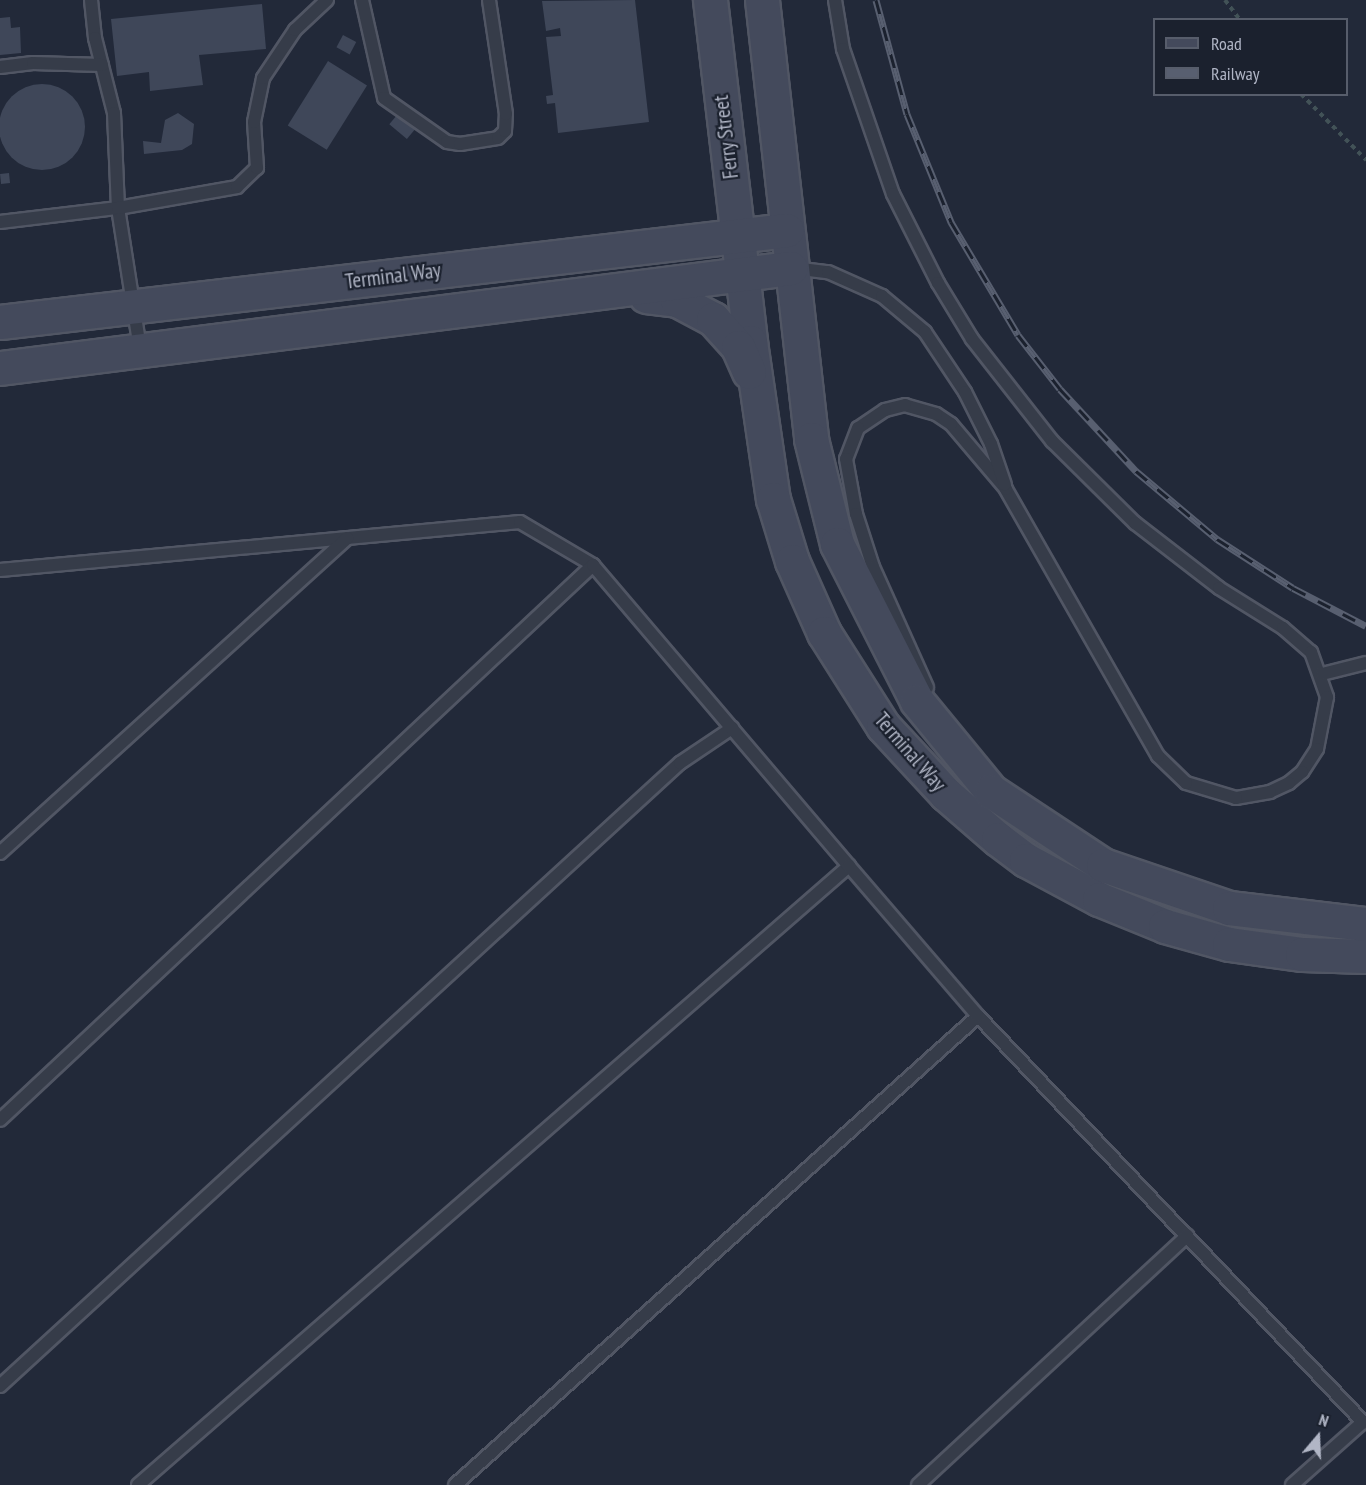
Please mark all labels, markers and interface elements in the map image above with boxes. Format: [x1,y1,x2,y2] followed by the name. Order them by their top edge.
[1153,18,1348,96] legend
[1211,32,1242,55] text: Road
[1211,62,1260,85] text: Railway
[708,93,744,181] street label: Ferry Street
[344,258,442,294] street label: Terminal Way
[869,707,951,797] street label: Terminal Way
[1288,1407,1348,1467] north arrow
[1317,1409,1331,1431] text: N

